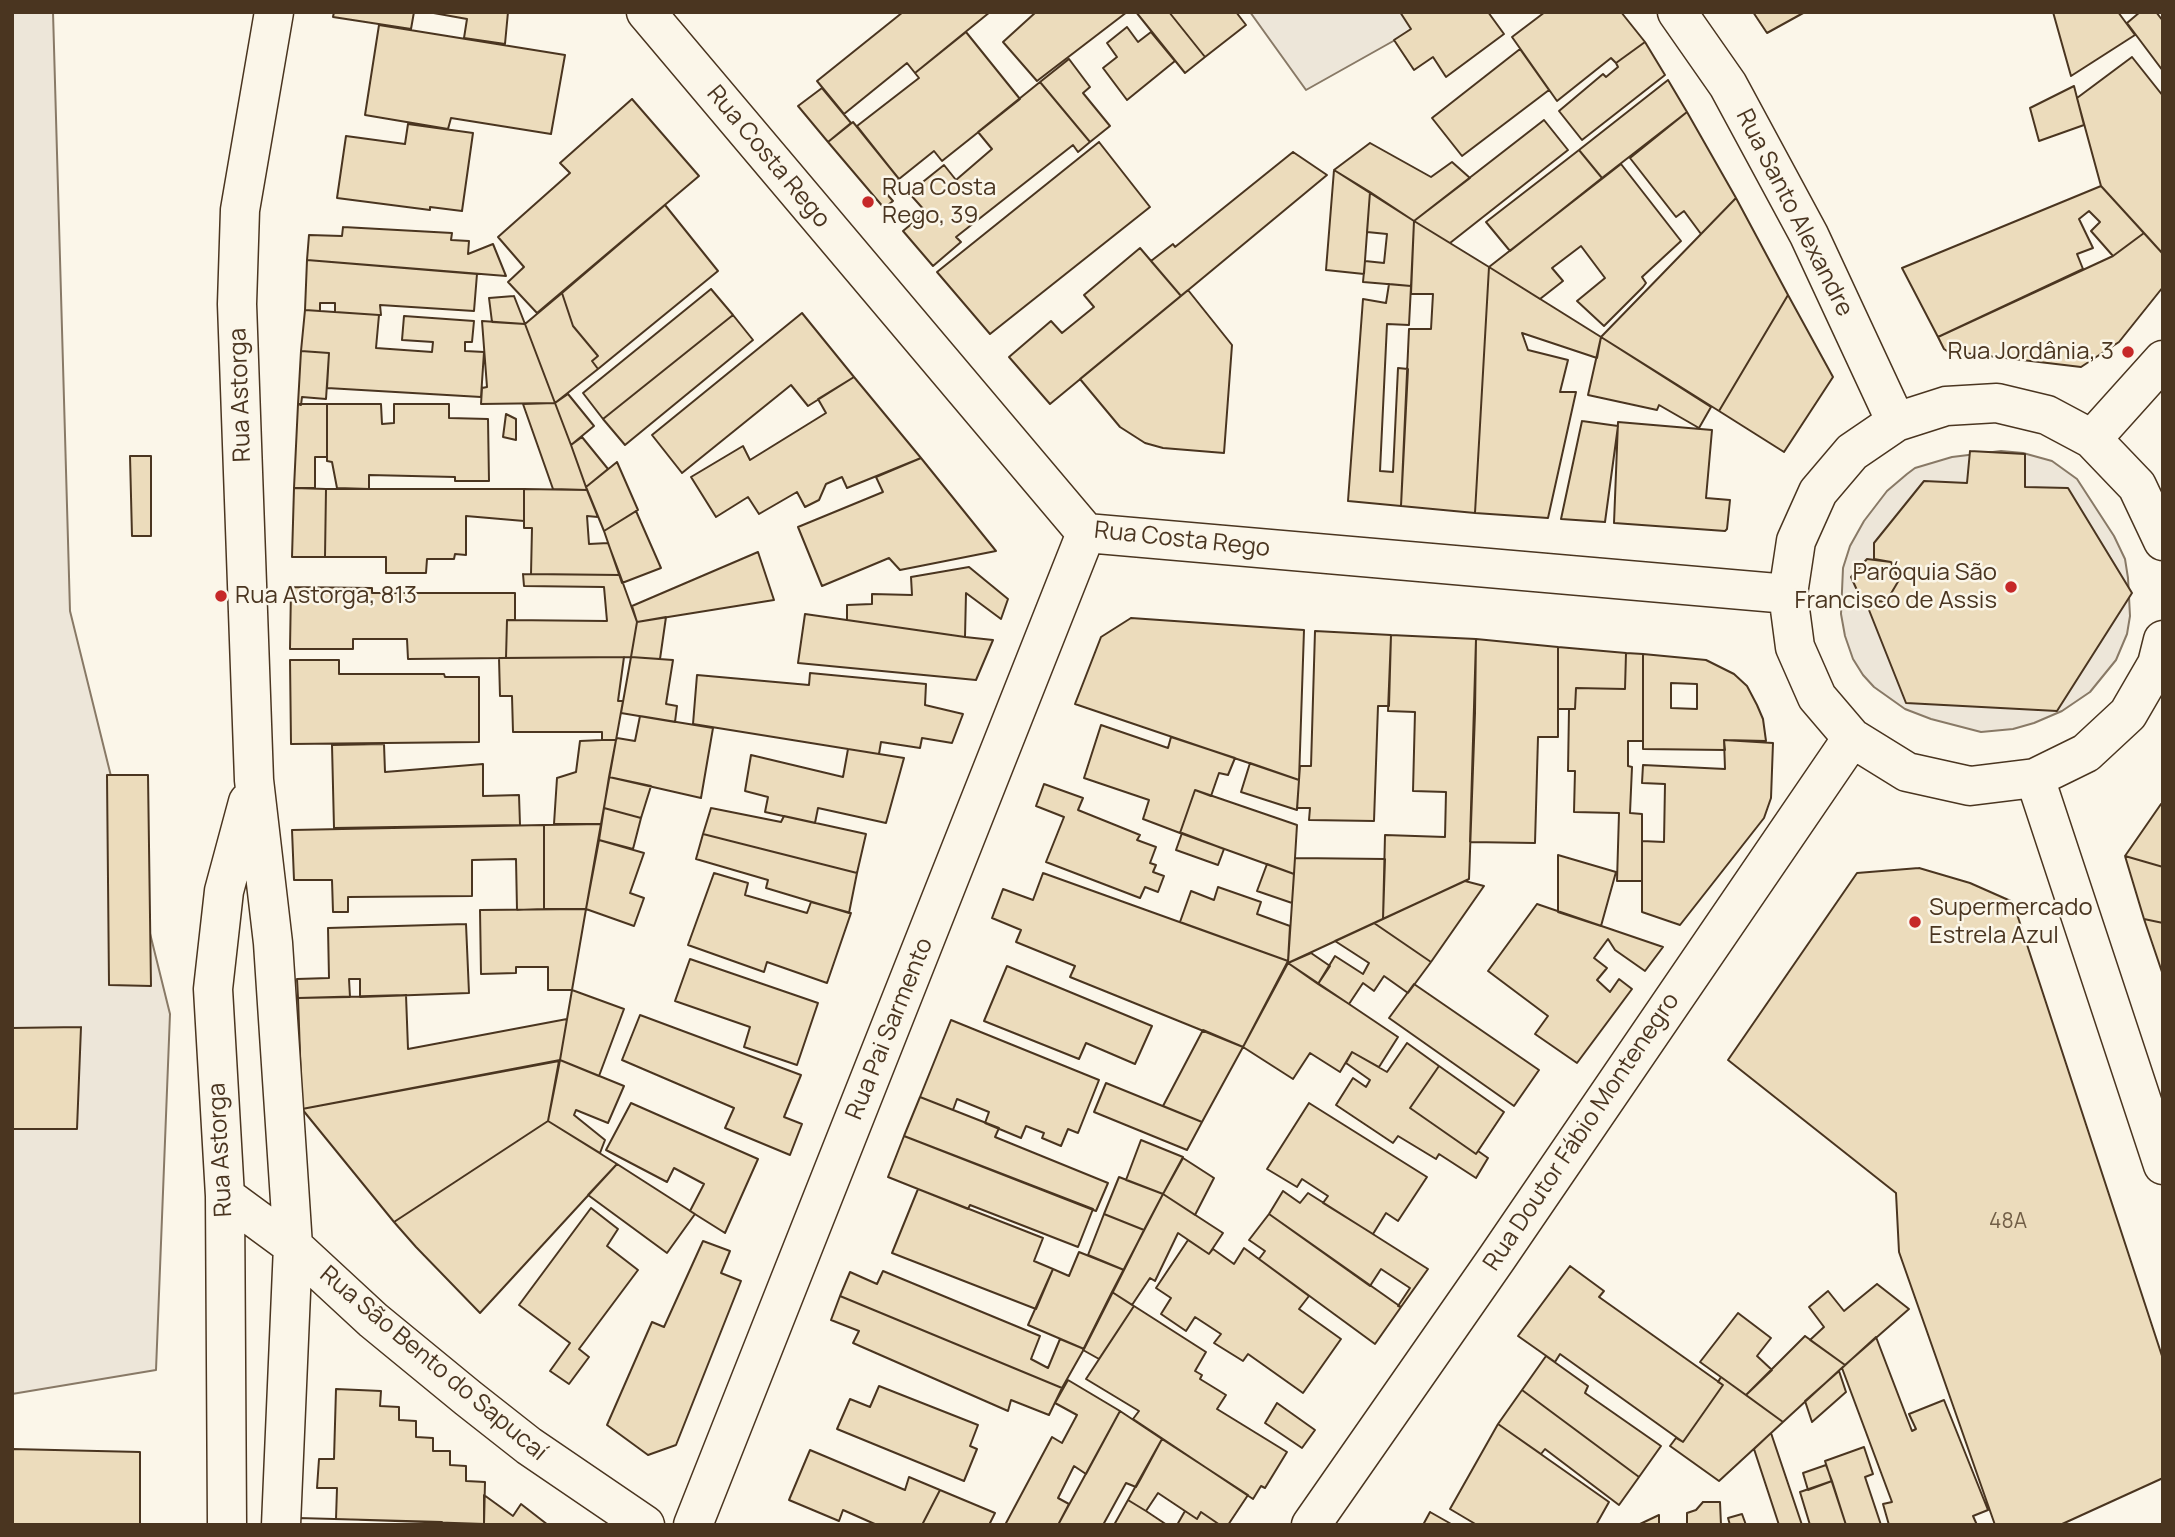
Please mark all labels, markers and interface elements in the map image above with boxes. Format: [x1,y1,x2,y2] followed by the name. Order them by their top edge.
[700,80,836,234] street label: Rua Costa Rego
[1729,105,1859,321] street label: Rua Santo Alexandre
[882,174,996,230] place label: Rua Costa Rego, 39
[860,194,876,210] marker: Rua Costa Rego, 39
[224,327,258,463] street label: Rua Astorga
[1948,338,2114,366] place label: Rua Jordânia, 3
[2120,344,2136,360] marker: Rua Jordânia, 3
[1093,516,1271,564] street label: Rua Costa Rego
[1795,559,1997,615] place label: Paróquia São Francisco de Assis
[2003,579,2019,595] marker: Paróquia São Francisco de Assis
[235,582,417,610] place label: Rua Astorga, 813
[213,588,229,604] marker: Rua Astorga, 813
[1929,894,2093,950] place label: Supermercado Estrela Azul
[1907,914,1923,930] marker: Supermercado Estrela Azul
[840,934,940,1124] street label: Rua Pai Sarmento
[1478,988,1686,1276] street label: Rua Doutor Fábio Montenegro
[203,1082,239,1218] street label: Rua Astorga
[1989,1209,2027,1235] house number: 48A
[314,1261,552,1467] street label: Rua São Bento do Sapucaí

